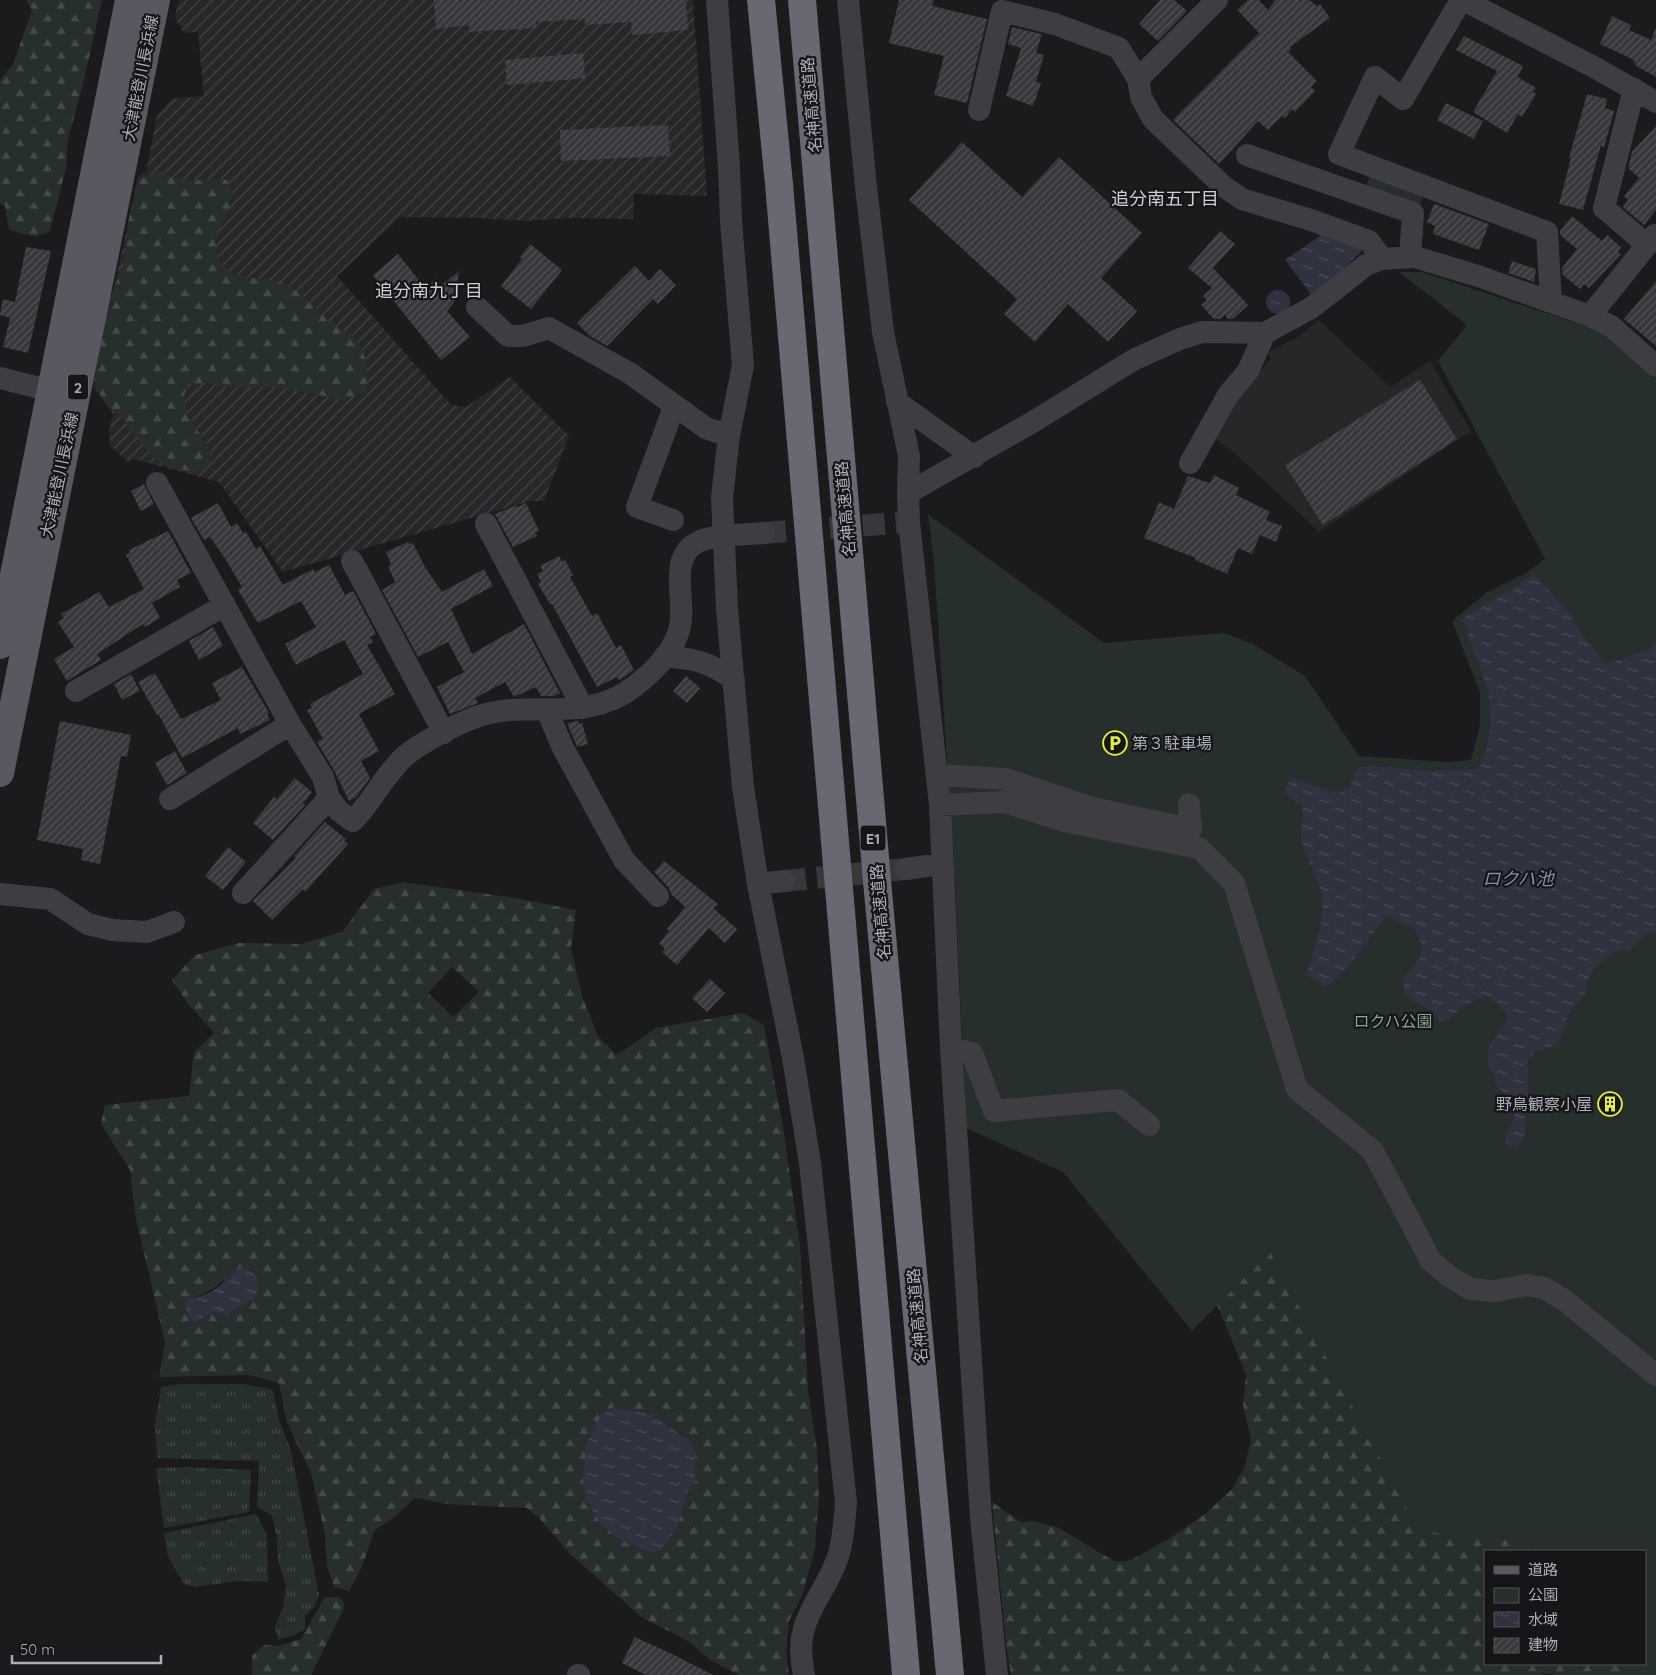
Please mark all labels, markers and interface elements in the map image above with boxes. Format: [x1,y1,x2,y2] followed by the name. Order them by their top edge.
[118,13,162,143] street label: 大津能登川長浜線
[797,56,825,154] street label: 名神高速道路
[1111,187,1219,210] district label: 追分南五丁目
[375,279,483,302] district label: 追分南九丁目
[68,374,88,400] road number: 2
[36,410,82,540] street label: 大津能登川長浜線
[831,460,859,558] street label: 名神高速道路
[1102,730,1128,756] parking icon: 第３駐車場
[1132,733,1212,753] place label: 第３駐車場
[860,826,886,850] road number: E1
[866,863,894,961] street label: 名神高速道路
[1482,867,1556,890] water label: ロクハ池
[1353,1011,1433,1031] park label: ロクハ公園
[1597,1091,1623,1117] building icon: 野鳥観察小屋
[1496,1094,1592,1114] place label: 野鳥観察小屋
[903,1267,931,1365] street label: 名神高速道路
[1484,1550,1646,1665] legend
[1528,1560,1558,1579] text: 道路
[1528,1585,1558,1604] text: 公園
[1528,1610,1558,1629] text: 水域
[12,1632,161,1664] scale bar
[1528,1635,1558,1654] text: 建物
[20,1640,55,1659] text: 50 m

